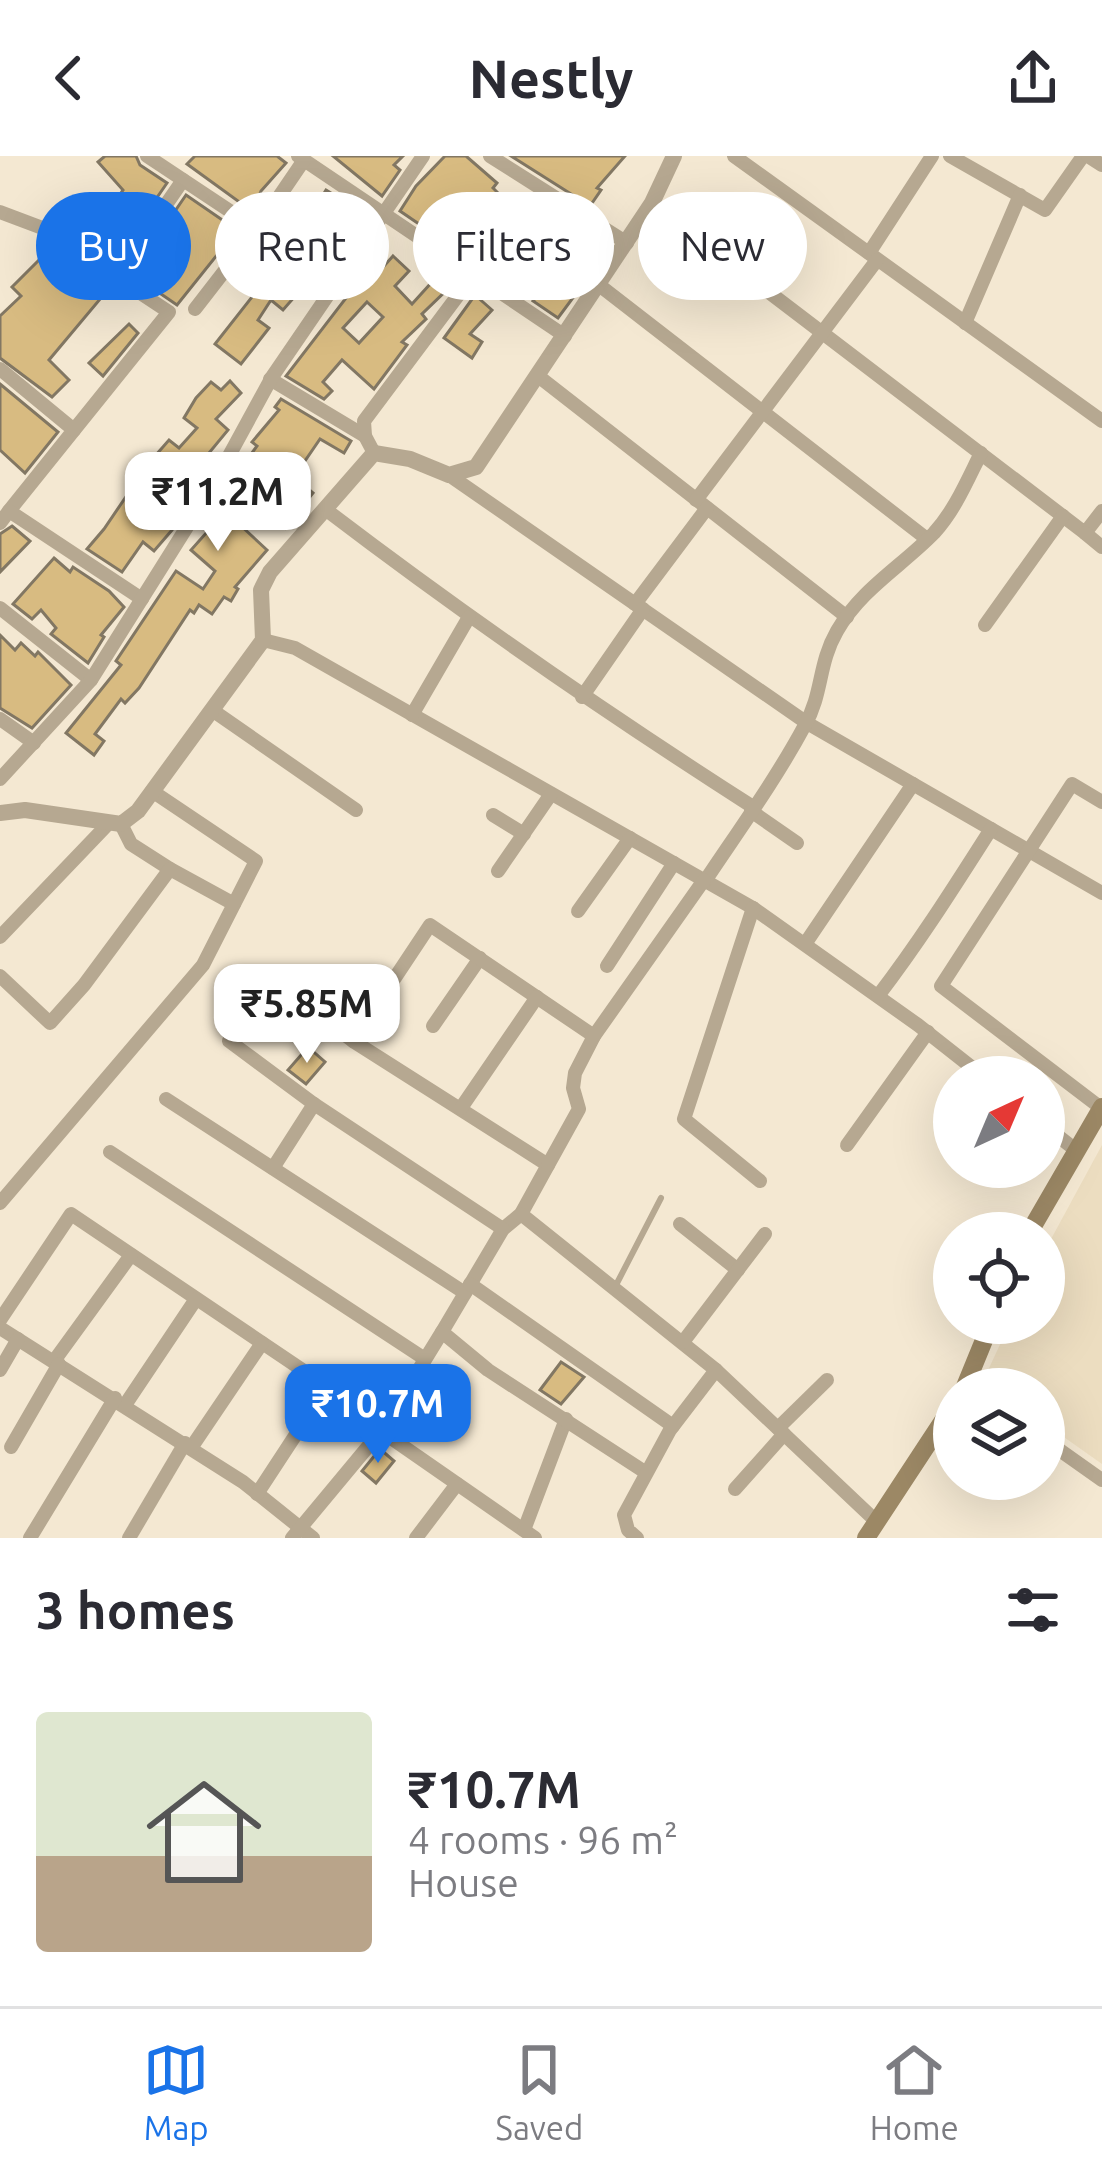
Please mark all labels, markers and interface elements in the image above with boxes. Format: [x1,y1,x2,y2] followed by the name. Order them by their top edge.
[36,45,102,111] icon: back
[1000,45,1066,111] icon: share
[469,48,633,108] text: Nestly
[36,192,191,300] chip: Buy
[215,192,389,300] chip: Rent
[413,192,614,300] chip: Filters
[638,192,807,300] chip: New
[120,452,316,554] pin: ₹11.2M
[152,469,284,512] text: ₹11.2M
[209,964,405,1066] pin: ₹5.85M
[241,981,373,1024] text: ₹5.85M
[933,1056,1065,1188] north arrow
[933,1056,1065,1500] map controls
[933,1212,1065,1344] button: locate
[280,1364,476,1466] pin: ₹10.7M
[933,1368,1065,1500] button: layers
[312,1381,444,1424] text: ₹10.7M
[1000,1577,1066,1643] icon: filters
[36,1581,235,1639] text: 3 homes
[132,1760,276,1904] icon: home
[408,1760,581,1818] text: ₹10.7M
[408,1818,678,1861] text: 4 rooms · 96 m²
[408,1861,519,1904] text: House
[143,2037,209,2146] tab: Map
[496,2037,583,2146] tab: Saved
[870,2037,959,2146] tab: Home

